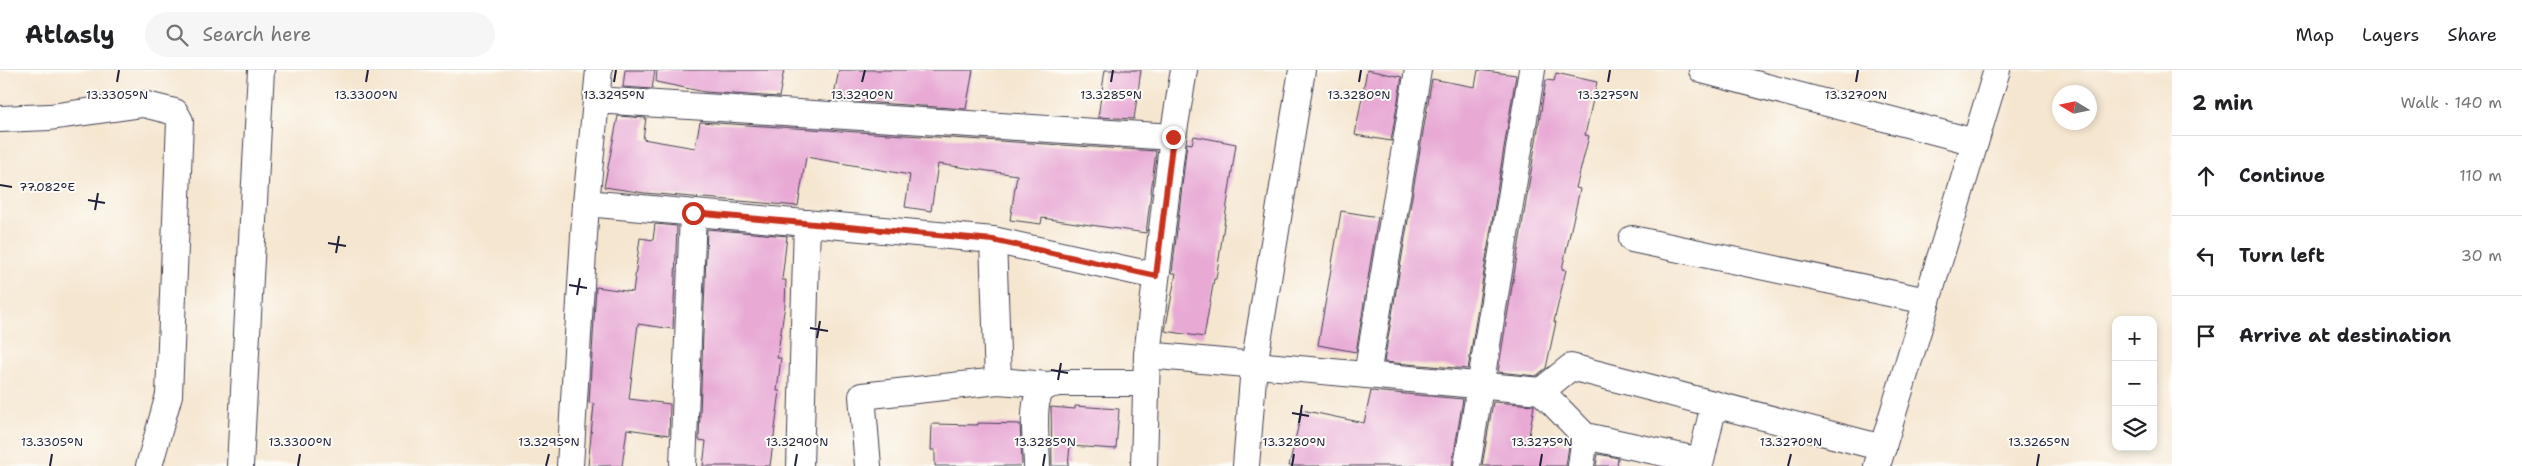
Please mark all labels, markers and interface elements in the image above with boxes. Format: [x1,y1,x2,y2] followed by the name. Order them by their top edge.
[145,12,495,57] search box
[25,19,115,51] text: Atlasly
[163,21,191,49] icon: search
[203,22,311,47] text: Search here
[2296,23,2334,47] text: Map
[2362,23,2419,47] text: Layers
[2447,23,2497,47] text: Share
[2052,85,2097,130] north arrow
[86,87,148,103] text: 13.3305°N
[334,87,398,103] text: 13.3300°N
[583,87,645,103] text: 13.3295°N
[831,87,893,103] text: 13.3290°N
[1080,87,1142,103] text: 13.3285°N
[1328,87,1390,103] text: 13.3280°N
[1577,87,1639,103] text: 13.3275°N
[1825,87,1887,103] text: 13.3270°N
[2192,89,2253,117] text: 2 min
[2400,92,2502,113] text: Walk · 140 m
[1162,126,1185,149] route end
[2192,162,2220,190] icon: ahead
[2239,163,2325,188] text: Continue
[2459,165,2502,186] text: 110 m
[19,179,75,195] text: 77.082°E
[682,202,705,225] route start
[2192,242,2220,270] icon: left
[2239,243,2325,268] text: Turn left
[2461,245,2502,266] text: 30 m
[2112,316,2157,451] map controls
[2112,316,2157,361] button: +
[2192,322,2220,350] icon: arrive
[2239,323,2451,348] text: Arrive at destination
[2112,361,2157,406] button: −
[2112,406,2157,451] button: layers
[21,434,83,450] text: 13.3305°N
[268,434,332,450] text: 13.3300°N
[518,434,580,450] text: 13.3295°N
[766,434,828,450] text: 13.3290°N
[1014,434,1076,450] text: 13.3285°N
[1263,434,1325,450] text: 13.3280°N
[1511,434,1573,450] text: 13.3275°N
[1760,434,1822,450] text: 13.3270°N
[2008,434,2070,450] text: 13.3265°N

